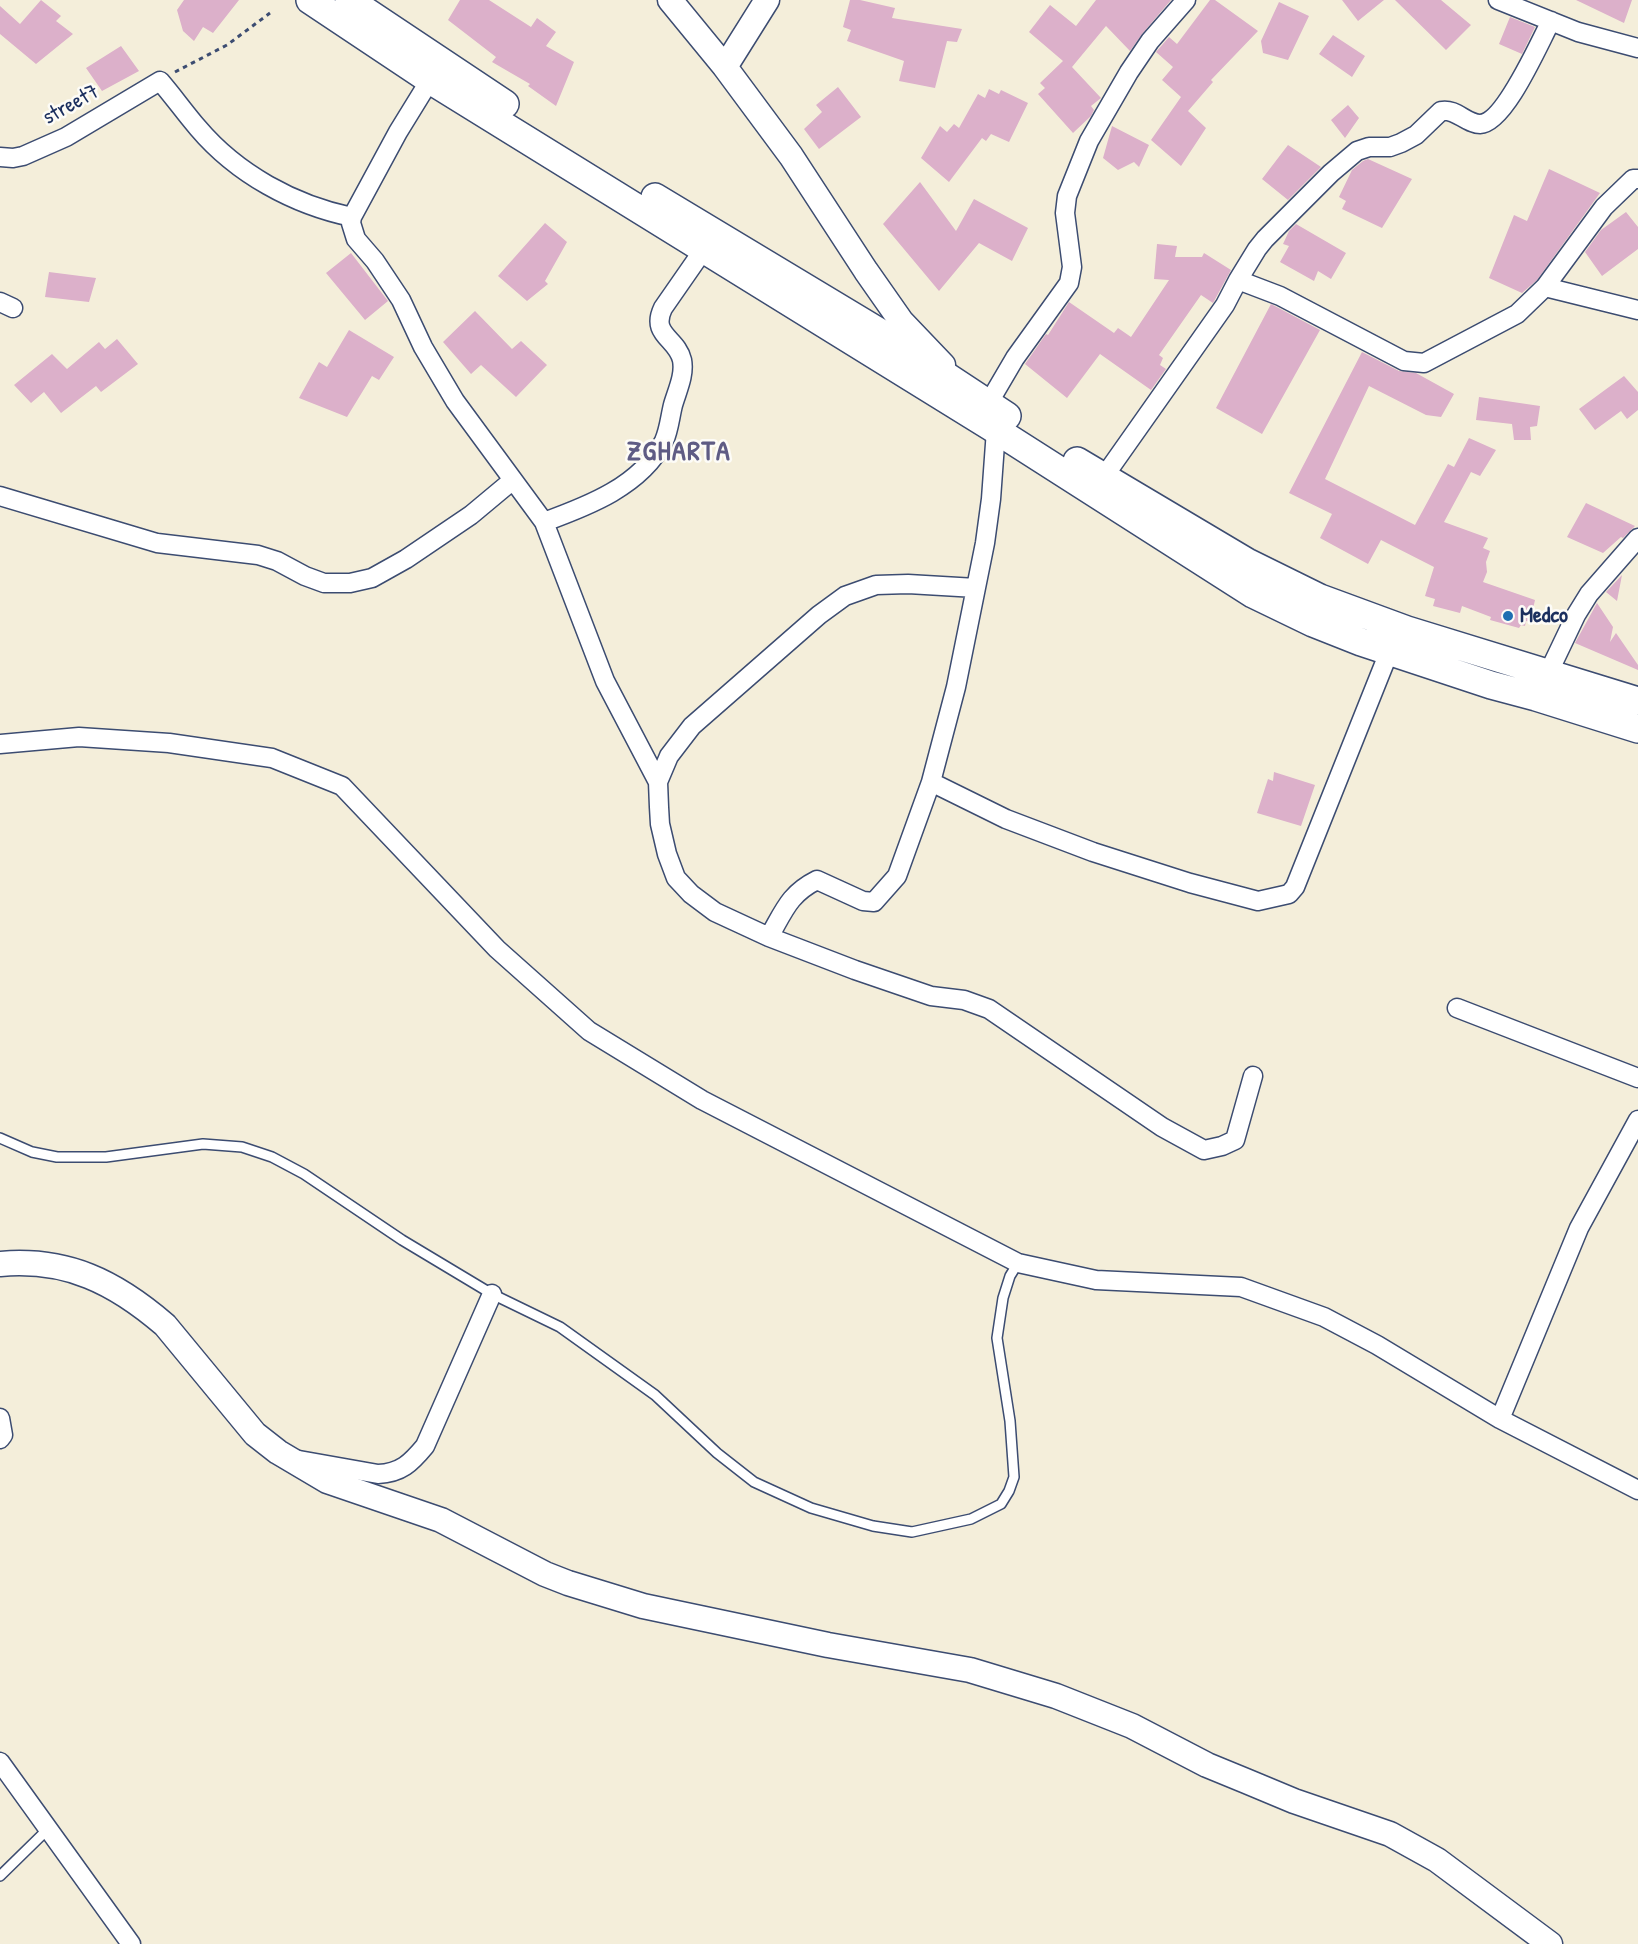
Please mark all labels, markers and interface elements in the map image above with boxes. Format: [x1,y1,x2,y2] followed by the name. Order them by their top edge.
[38,79,104,131] street label: street7
[627,436,731,470] district label: ZGHARTA
[1520,603,1568,629] place label: Medco
[1501,609,1515,623] marker: Medco

